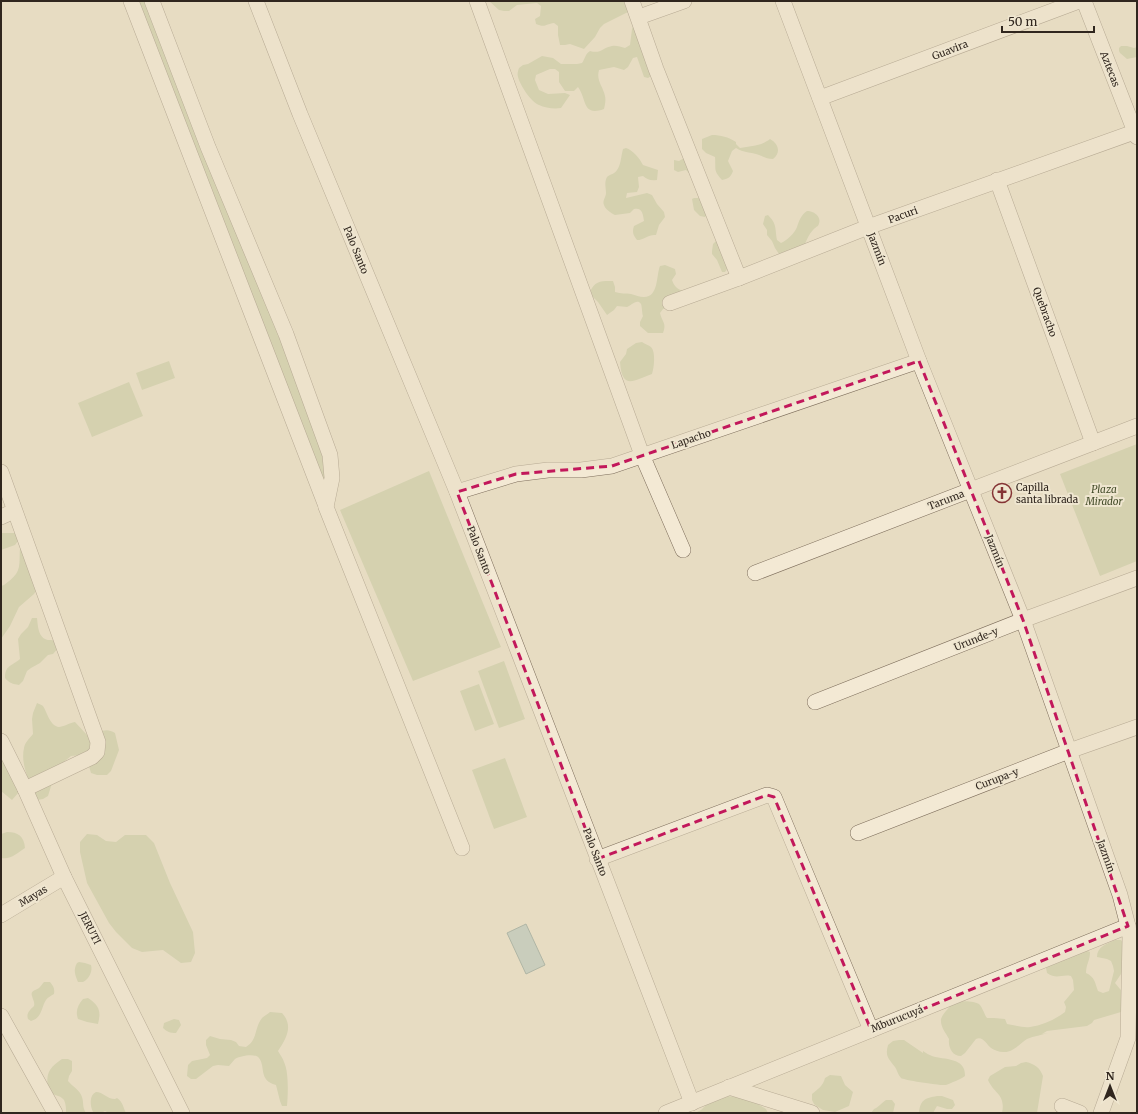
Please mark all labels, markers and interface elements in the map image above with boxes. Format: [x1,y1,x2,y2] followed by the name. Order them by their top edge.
[1002,8,1094,34] scale bar
[1008,14,1037,29] text: 50 m
[930,37,970,63] street label: Guavira
[1097,48,1123,89] street label: Aztecas
[886,204,920,226] street label: Pacuri
[341,224,372,276] street label: Palo Santo
[864,230,889,268] street label: Jazmín
[1030,285,1060,339] street label: Quebracho
[670,426,713,452] street label: Lapacho
[1016,481,1079,506] place label: Capilla santa librada
[991,482,1013,504] church icon: Capilla santa librada
[1085,483,1123,508] park label: Plaza Mirador
[926,487,967,513] street label: Taruma
[464,524,494,576] street label: Palo Santo
[982,532,1008,570] street label: Jazmín
[952,624,1000,654] street label: Urunde-y
[974,765,1021,793] street label: Curupa-y
[580,826,610,878] street label: Palo Santo
[1094,837,1118,875] street label: Jazmín
[16,882,50,910] street label: Mayas
[76,909,104,947] street label: JERUTI
[869,1002,926,1035] street label: Mburucuyá
[1090,1066,1130,1106] north arrow
[1106,1069,1115,1083] text: N

